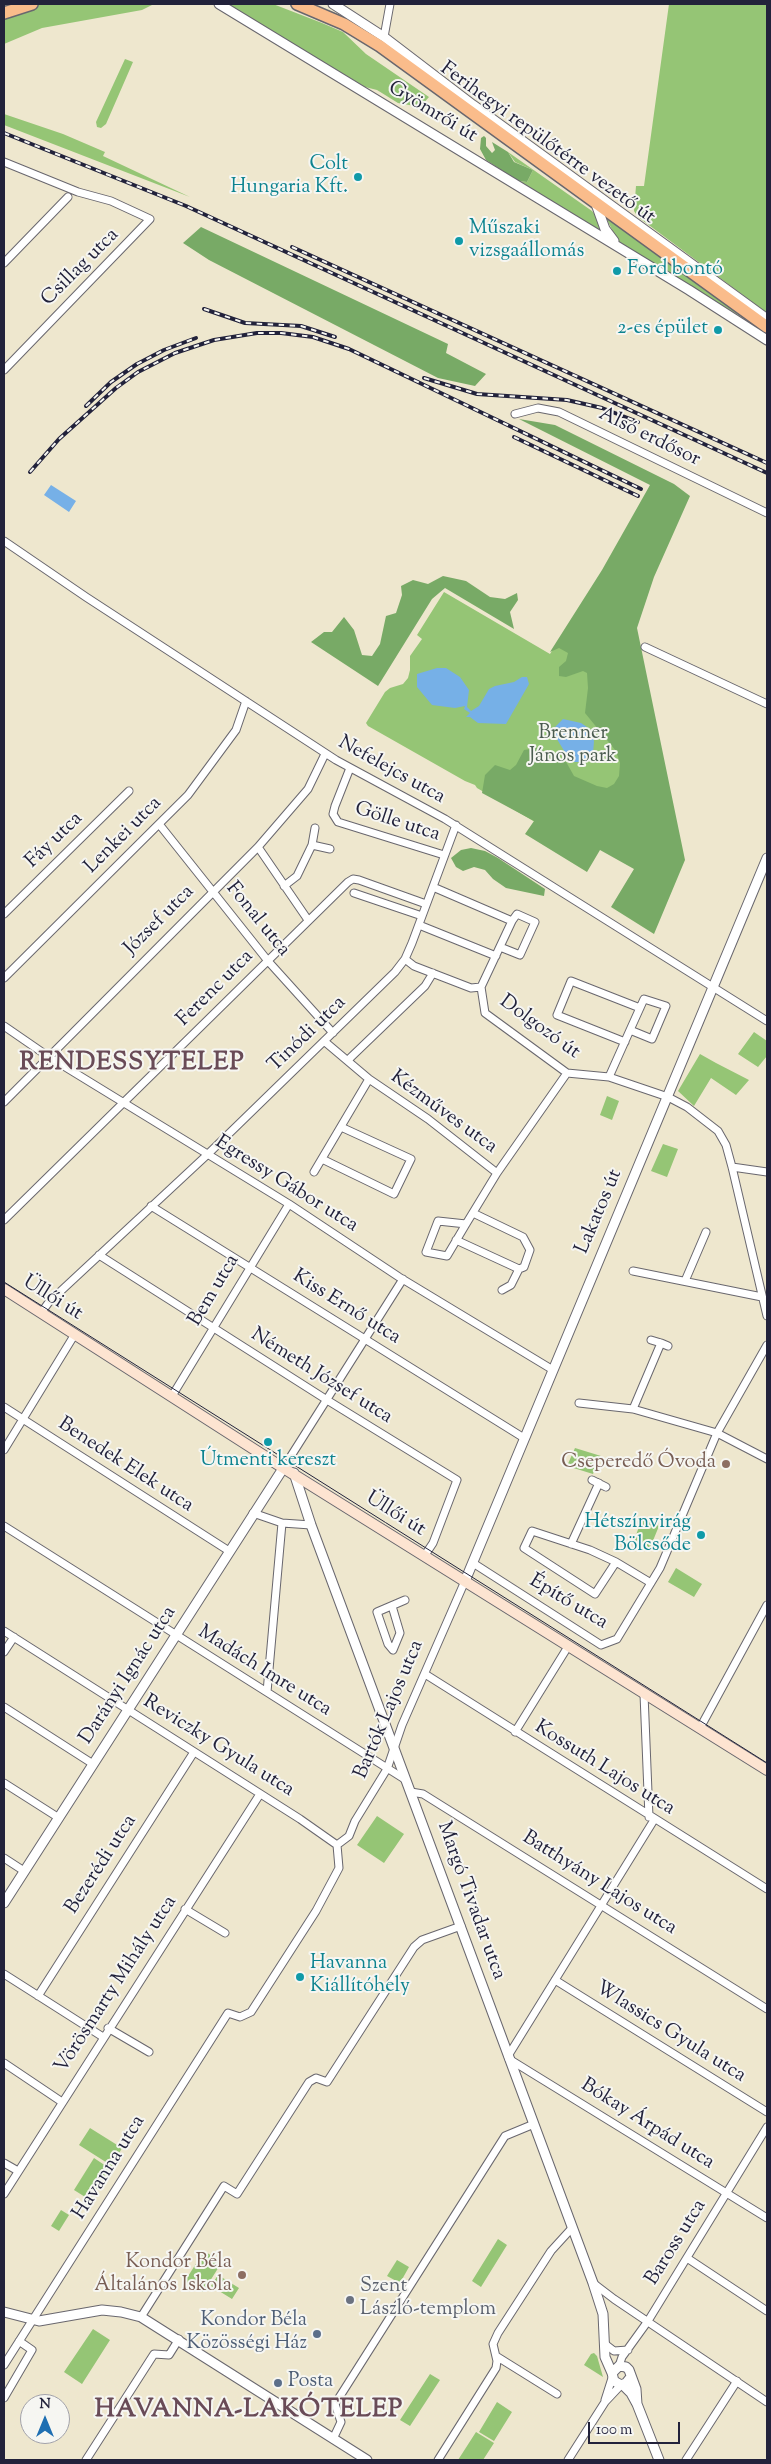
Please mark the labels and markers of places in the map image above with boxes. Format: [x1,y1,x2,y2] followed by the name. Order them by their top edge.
[230,154,348,201] place label: Colt Hungaria Kft.
[352,171,364,183] marker: Colt Hungaria Kft.
[469,218,584,265] place label: Műszaki vizsgaállomás
[453,235,465,247] marker: Műszaki vizsgaállomás
[627,259,723,283] place label: Ford bontó
[611,265,623,277] marker: Ford bontó
[617,318,708,342] place label: 2-es épület
[712,324,724,336] marker: 2-es épület
[262,1436,274,1448] marker: Útmenti kereszt
[200,1450,336,1474] place label: Útmenti kereszt
[561,1452,716,1476] place label: Cseperedő Óvoda
[720,1458,732,1470] marker: Cseperedő Óvoda
[585,1512,691,1559] place label: Hétszínvirág Bölcsőde
[695,1529,707,1541] marker: Hétszínvirág Bölcsőde
[310,1953,410,2000] place label: Havanna Kiállítóhely
[294,1971,306,1983] marker: Havanna Kiállítóhely
[94,2252,232,2299] place label: Kondor Béla Általános Iskola
[236,2269,248,2281] marker: Kondor Béla Általános Iskola
[360,2276,496,2323] place label: Szent László-templom
[344,2294,356,2306] marker: Szent László-templom
[187,2310,307,2357] place label: Kondor Béla Közösségi Ház
[311,2328,323,2340] marker: Kondor Béla Közösségi Ház
[288,2371,333,2395] place label: Posta
[272,2377,284,2389] marker: Posta

